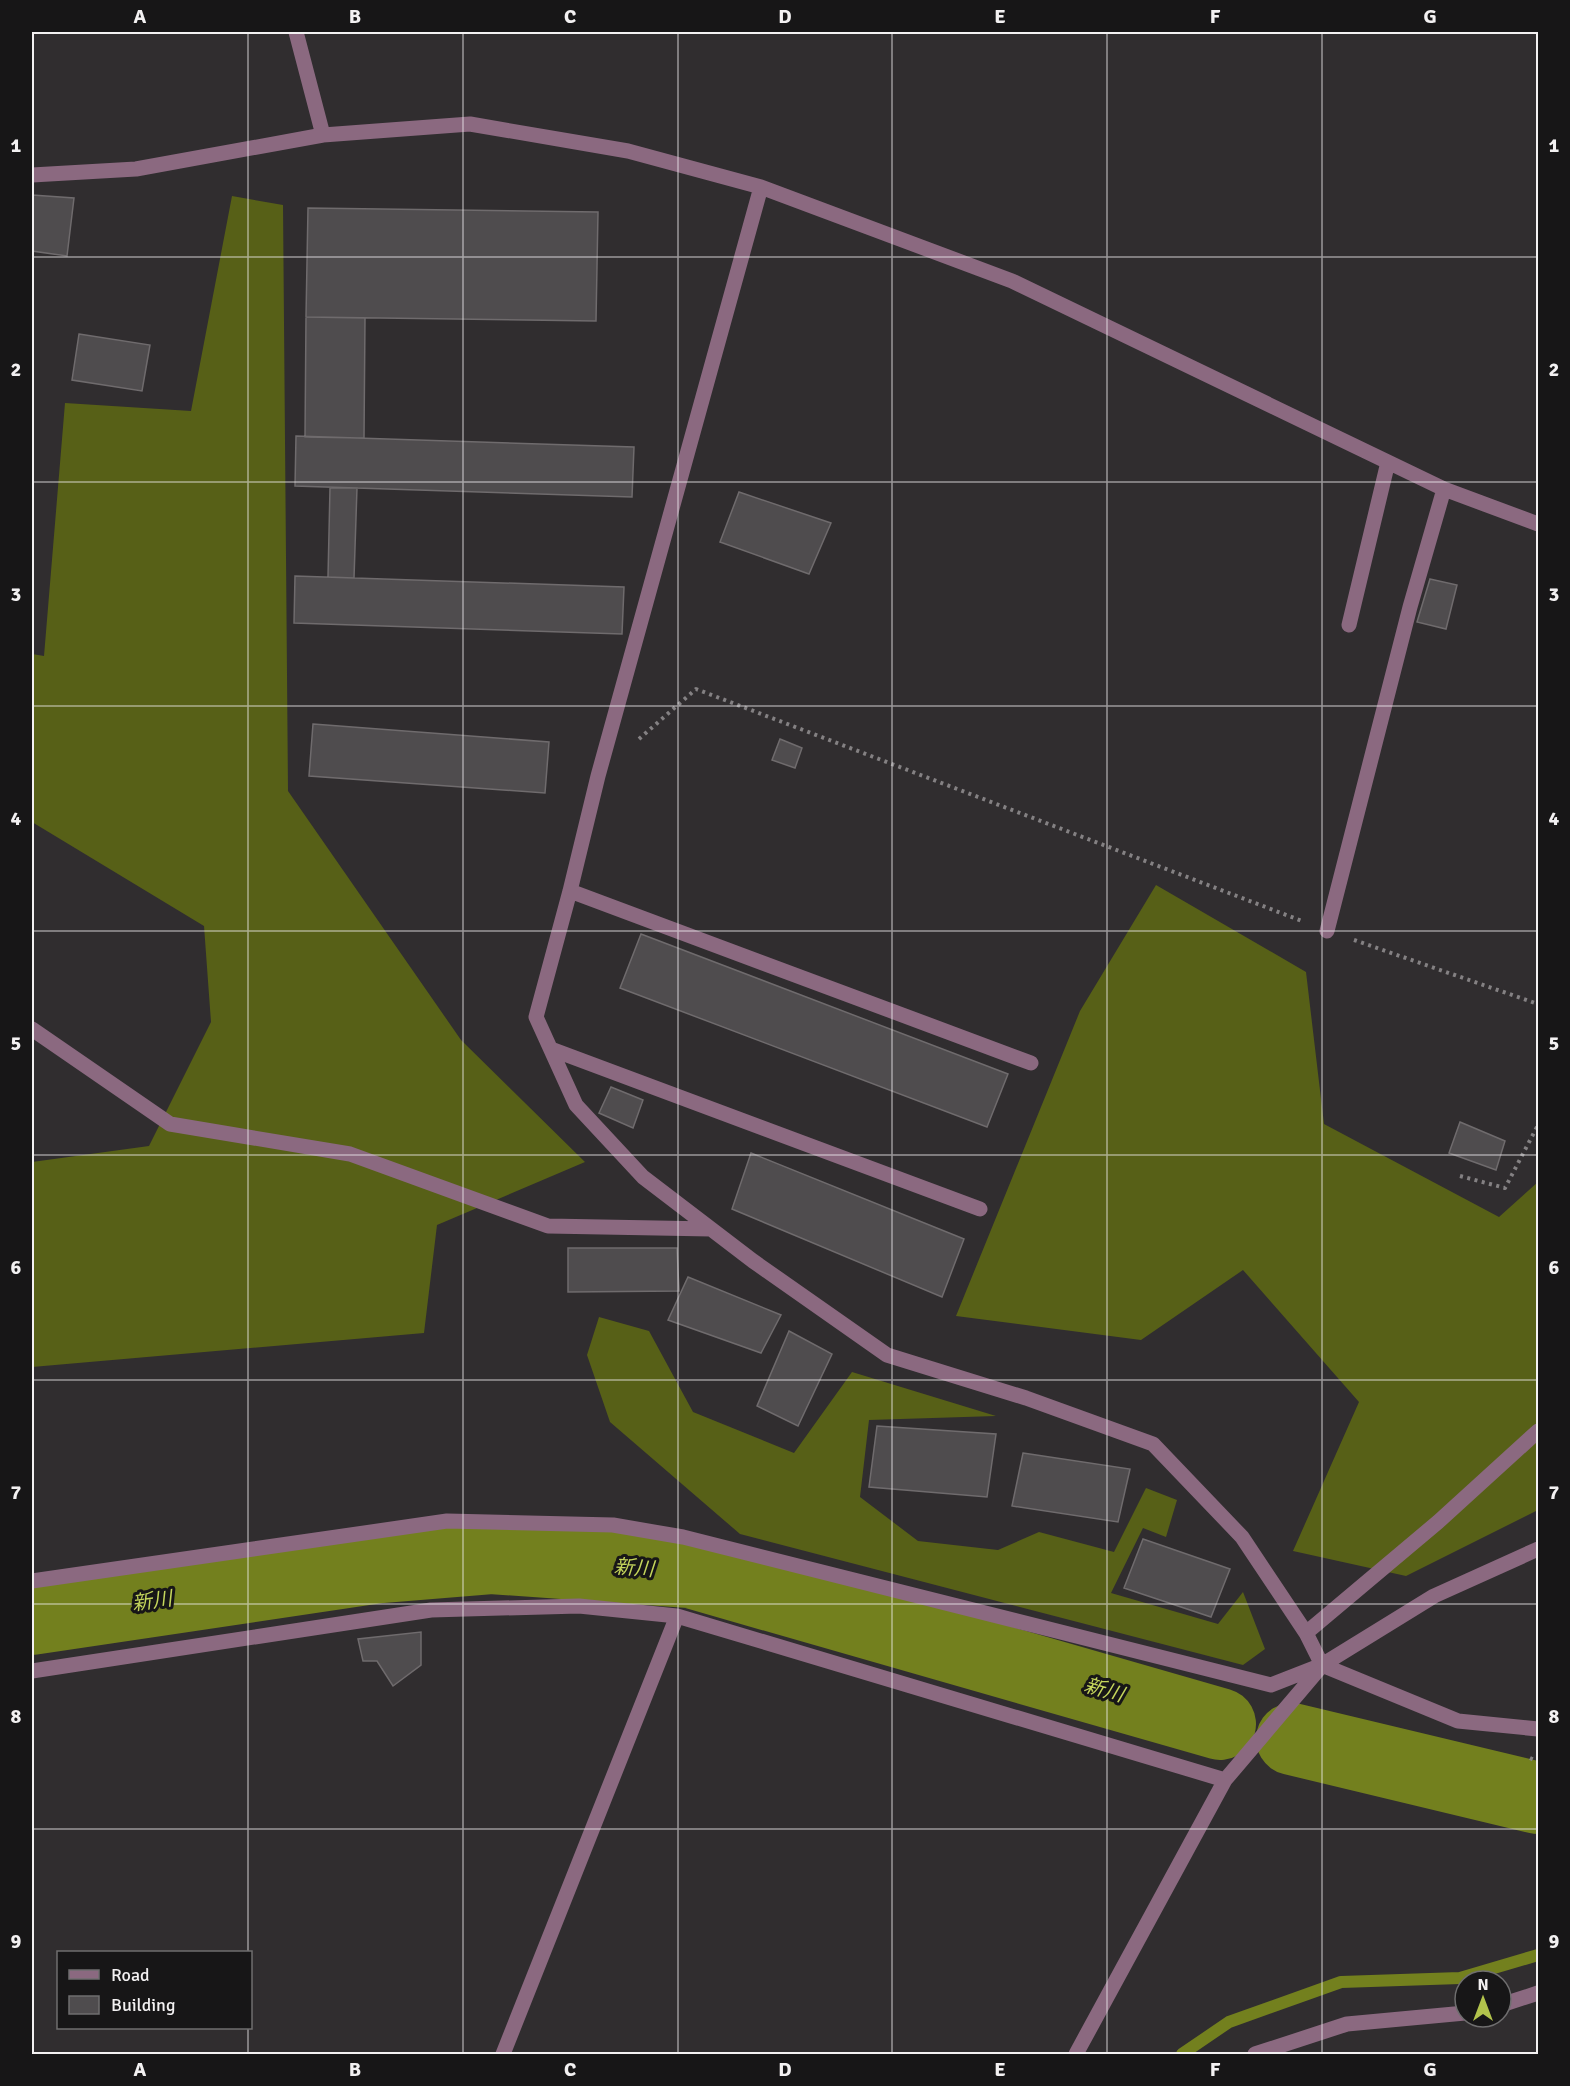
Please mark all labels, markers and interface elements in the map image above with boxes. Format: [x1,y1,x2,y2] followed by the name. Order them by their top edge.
[134,4,147,29] text: A
[349,4,361,29] text: B
[564,4,576,29] text: C
[778,4,792,29] text: D
[994,4,1006,29] text: E
[1210,4,1221,29] text: F
[1423,4,1437,29] text: G
[11,133,22,158] text: 1
[1549,133,1560,158] text: 1
[11,357,21,382] text: 2
[1549,357,1559,382] text: 2
[11,582,21,607] text: 3
[1549,582,1559,607] text: 3
[11,806,22,831] text: 4
[1549,806,1560,831] text: 4
[11,1031,21,1056] text: 5
[1549,1031,1559,1056] text: 5
[11,1255,22,1280] text: 6
[1549,1255,1560,1280] text: 6
[11,1480,22,1505] text: 7
[1549,1480,1560,1505] text: 7
[613,1554,657,1582] water label: 新川
[130,1586,176,1616] water label: 新川
[1081,1672,1129,1708] water label: 新川
[11,1704,22,1729] text: 8
[1549,1704,1560,1729] text: 8
[11,1929,22,1954] text: 9
[1549,1929,1560,1954] text: 9
[57,1951,252,2029] legend
[111,1964,150,1986] text: Road
[1453,1969,1513,2029] north arrow
[1477,1975,1489,1995] text: N
[111,1994,175,2016] text: Building
[134,2057,147,2082] text: A
[349,2057,361,2082] text: B
[564,2057,576,2082] text: C
[778,2057,792,2082] text: D
[994,2057,1006,2082] text: E
[1210,2057,1221,2082] text: F
[1423,2057,1437,2082] text: G

